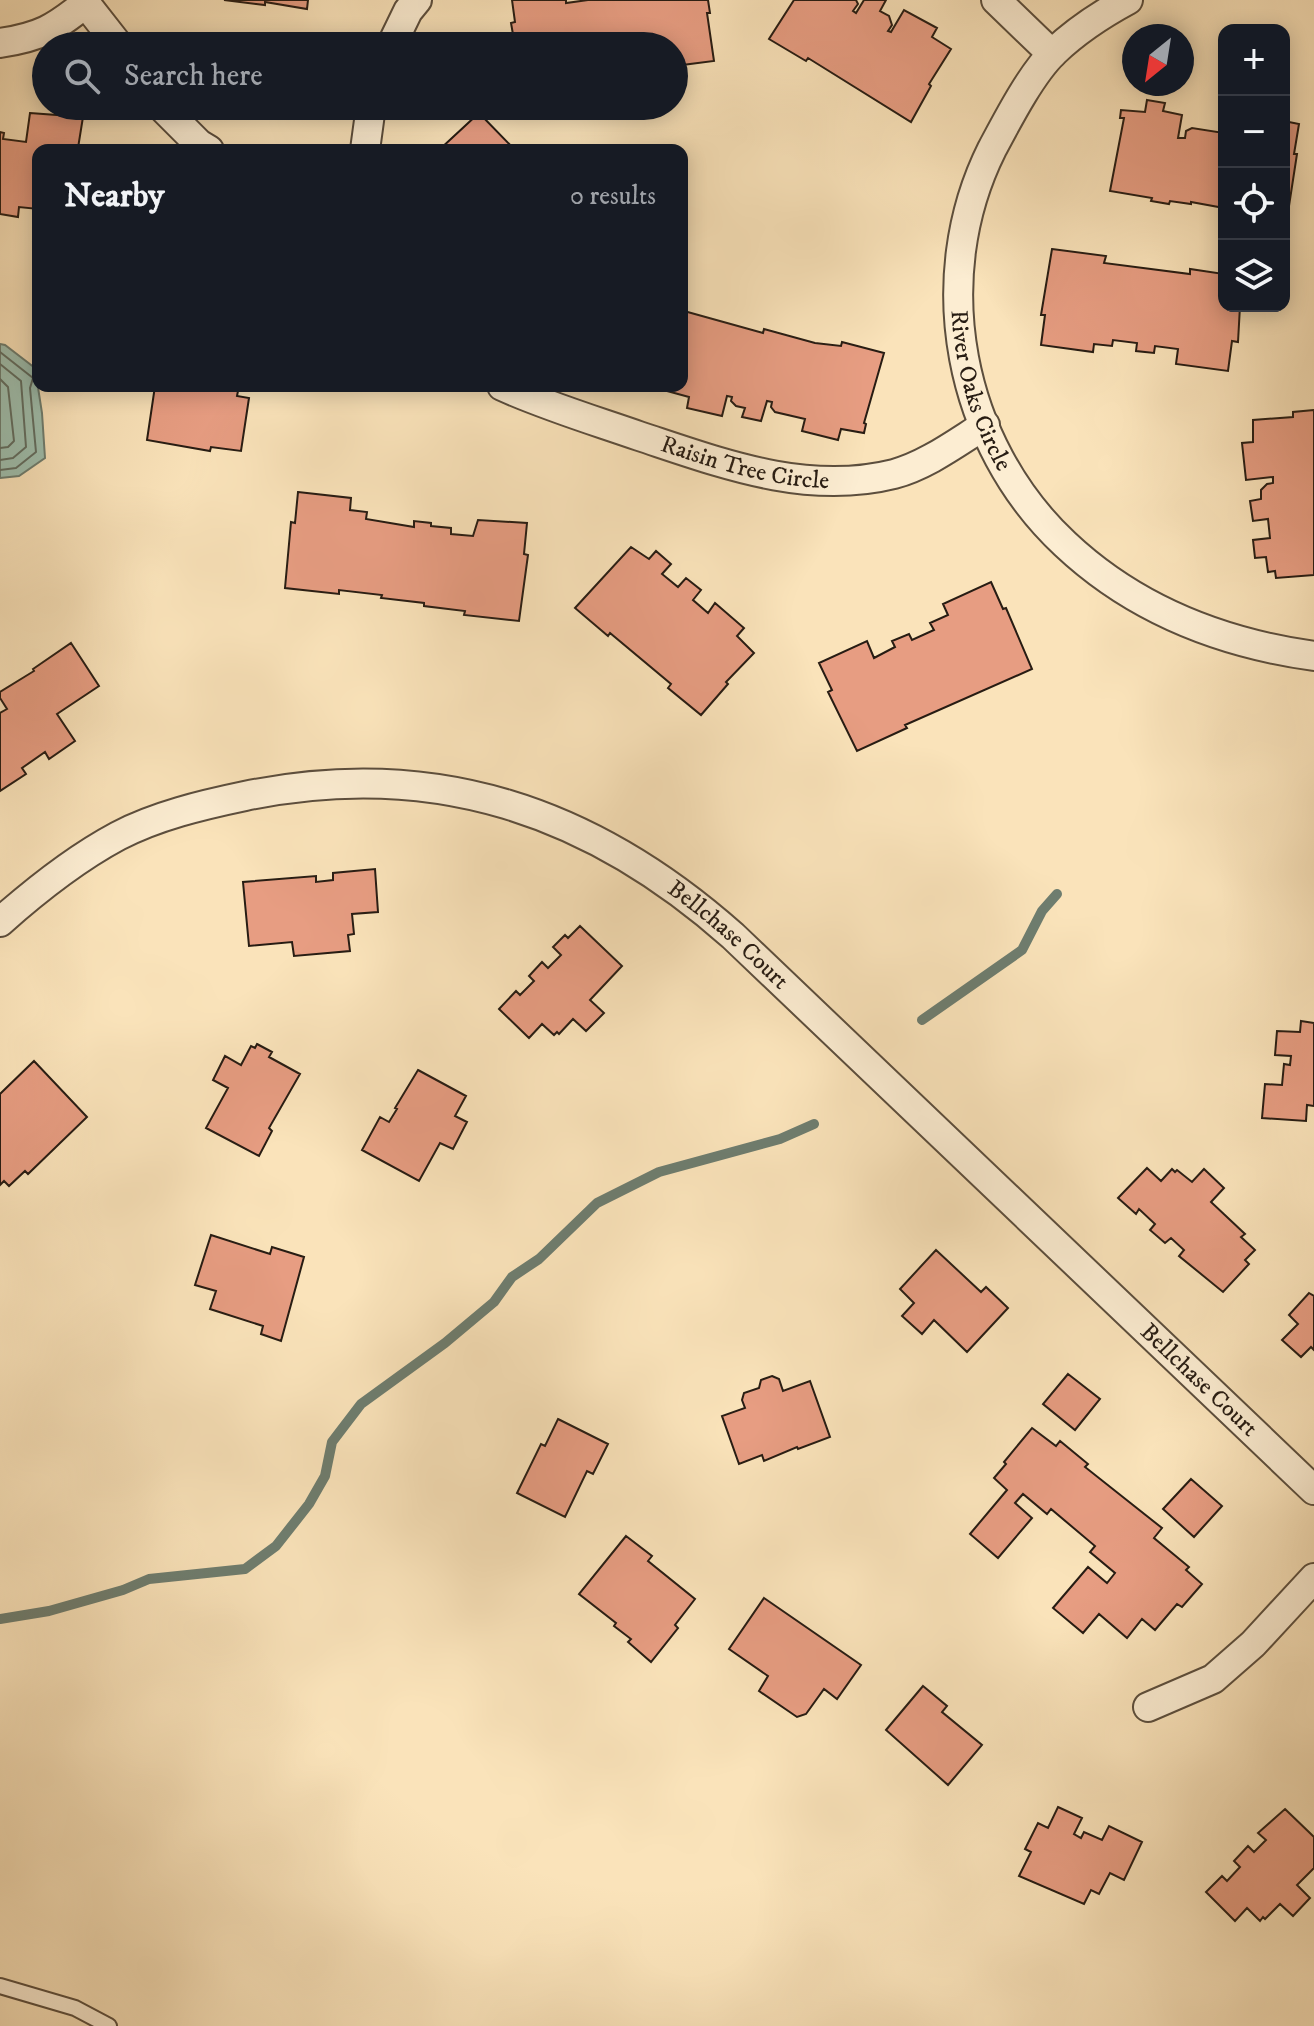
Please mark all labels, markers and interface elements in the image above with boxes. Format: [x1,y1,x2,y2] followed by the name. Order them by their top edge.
[1122,24,1194,96] north arrow
[1218,24,1290,312] map controls
[1218,24,1290,96] button: +
[32,32,688,120] search box
[60,54,104,98] icon: search
[124,58,263,95] text: Search here
[1218,96,1290,168] button: −
[1218,168,1290,240] button: locate
[64,175,165,217] text: Nearby
[570,180,656,213] text: 0 results
[1218,240,1290,312] button: layers
[943,309,1018,476] street label: River Oaks Circle
[657,429,830,496] street label: Raisin Tree Circle
[662,874,795,996] street label: Bellchase Court
[1134,1317,1264,1444] street label: Bellchase Court

